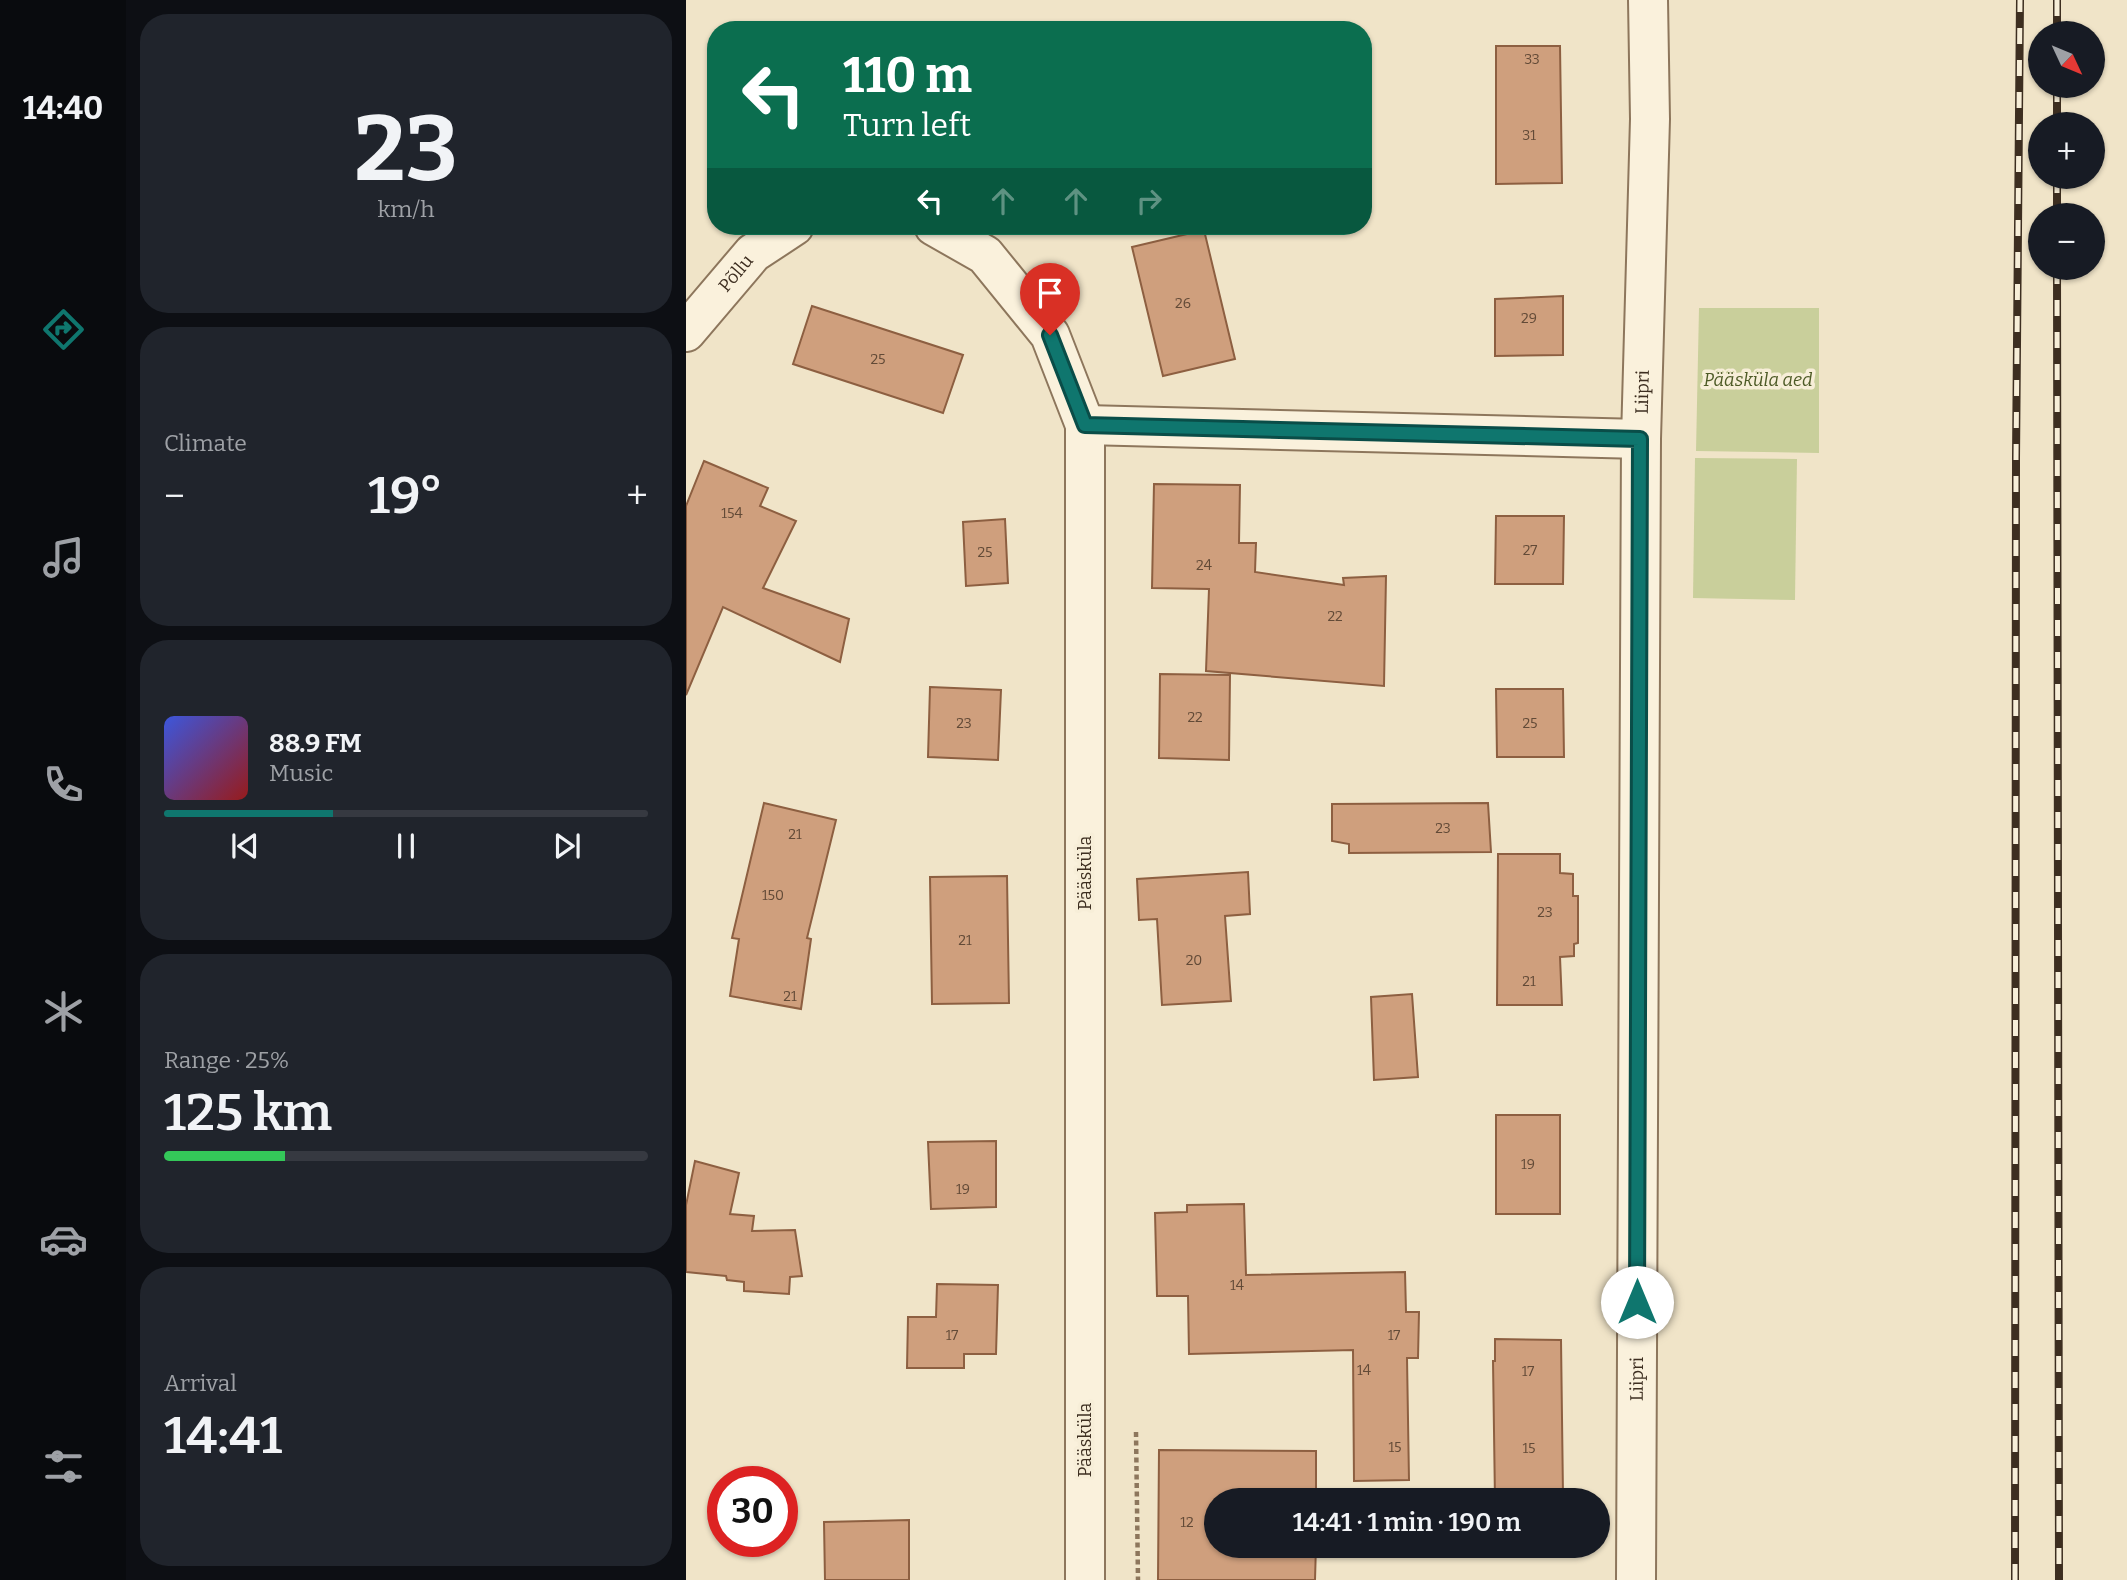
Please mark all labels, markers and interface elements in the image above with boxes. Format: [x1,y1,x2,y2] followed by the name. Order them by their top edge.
[2028,21,2105,98] north arrow
[2028,21,2105,280] map controls
[843,46,972,105] text: 110 m
[728,49,819,140] icon: left
[1524,51,1540,68] house number: 33
[23,89,103,127] text: 14:40
[354,95,458,204] text: 23
[843,106,971,144] text: Turn left
[2028,112,2105,189] button: +
[1522,127,1536,144] house number: 31
[911,182,949,220] icon: left
[984,182,1022,220] icon: ahead
[1057,182,1095,220] icon: ahead
[1130,182,1168,220] icon: right
[378,195,434,223] text: km/h
[2028,203,2105,280] button: −
[714,250,758,297] street label: Põllu
[1020,263,1080,335] pin
[1031,274,1069,312] icon: arrive
[1175,295,1191,312] house number: 26
[39,305,88,354] icon: directions
[1521,310,1537,327] house number: 29
[870,351,886,368] house number: 25
[1703,369,1813,391] park label: Pääsküla aed
[1631,370,1654,414] street label: Liipri
[164,429,247,457] text: Climate
[368,464,443,527] text: 19°
[164,473,185,519] text: −
[626,473,648,519] text: +
[721,505,743,522] house number: 154
[39,533,88,582] icon: music
[1523,542,1537,559] house number: 27
[977,544,993,561] house number: 25
[1196,557,1212,574] house number: 24
[1327,608,1343,625] house number: 22
[1187,709,1203,726] house number: 22
[956,715,972,732] house number: 23
[1522,715,1538,732] house number: 25
[269,728,362,759] text: 88.9 FM
[269,759,333,787] text: Music
[39,760,88,809] icon: phone
[1435,820,1451,837] house number: 23
[788,826,802,843] house number: 21
[226,827,264,865] icon: previous
[387,827,425,865] icon: pause
[548,827,586,865] icon: next
[1074,836,1096,910] street label: Pääsküla
[762,887,784,904] house number: 150
[1537,904,1553,921] house number: 23
[958,932,972,949] house number: 21
[1186,952,1202,969] house number: 20
[1522,973,1536,990] house number: 21
[39,987,88,1036] icon: climate
[783,988,797,1005] house number: 21
[164,1046,289,1074] text: Range · 25%
[164,1081,332,1144] text: 125 km
[1521,1156,1535,1173] house number: 19
[956,1181,970,1198] house number: 19
[39,1215,88,1264] icon: car
[1600,1265,1674,1339] position arrow
[1230,1277,1244,1294] house number: 14
[946,1327,958,1344] house number: 17
[1388,1327,1400,1344] house number: 17
[1626,1357,1648,1401] street label: Liipri
[1357,1362,1371,1379] house number: 14
[1522,1363,1534,1380] house number: 17
[164,1369,237,1397] text: Arrival
[1074,1403,1096,1477] street label: Pääsküla
[164,1404,282,1467] text: 14:41
[1388,1439,1402,1456] house number: 15
[1522,1440,1536,1457] house number: 15
[39,1442,88,1491] icon: filters
[707,1466,798,1557] speed limit sign: 30
[1293,1507,1521,1538] text: 14:41 · 1 min · 190 m
[1180,1514,1194,1531] house number: 12

